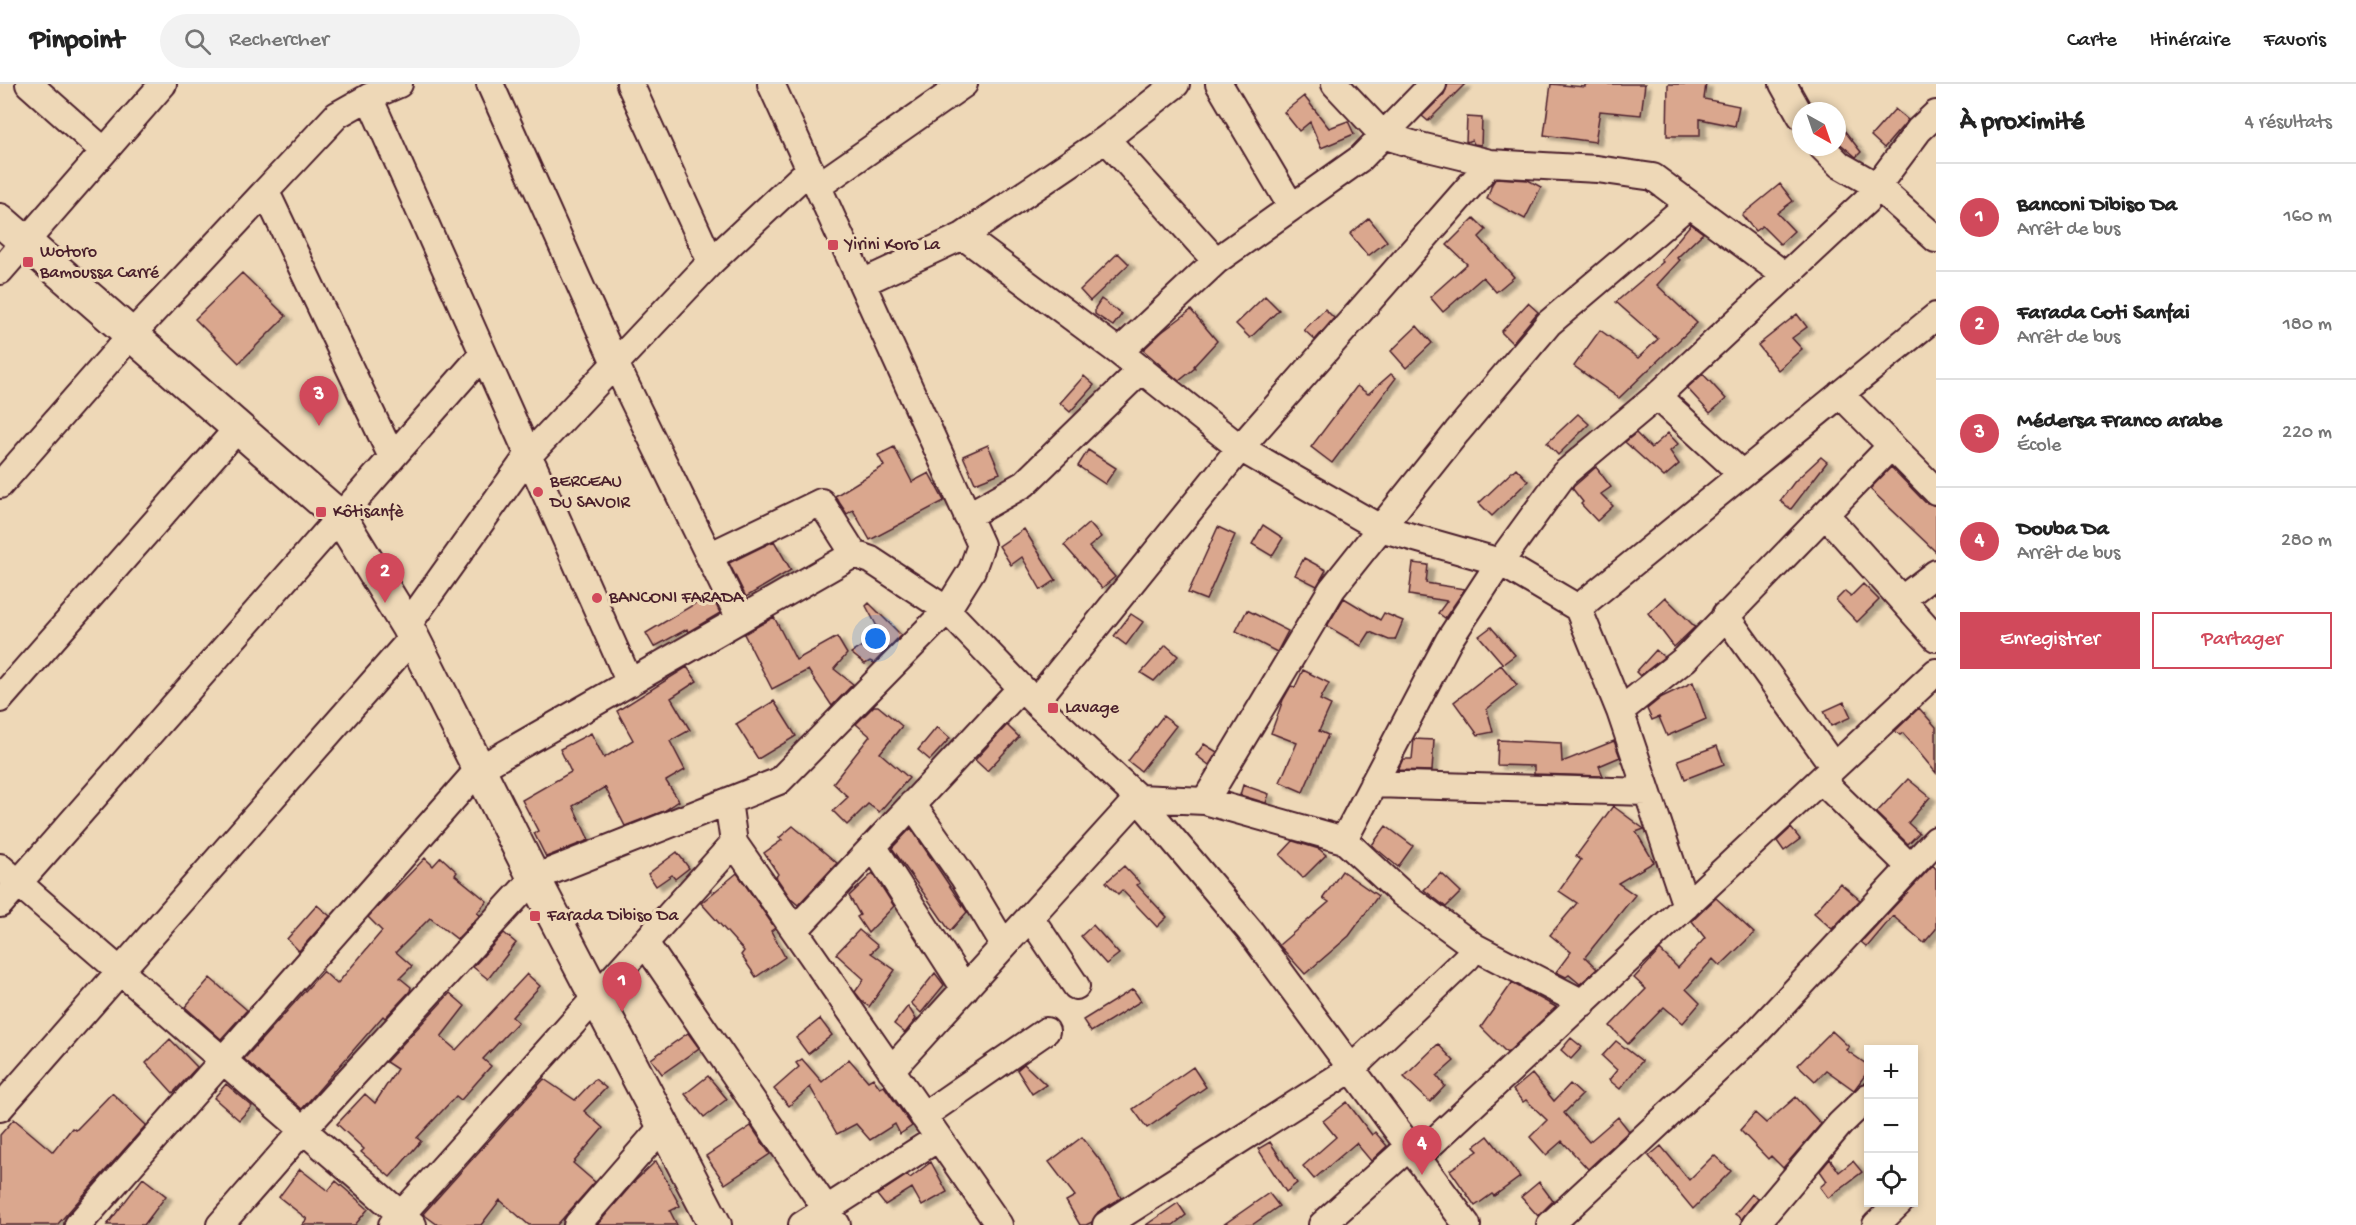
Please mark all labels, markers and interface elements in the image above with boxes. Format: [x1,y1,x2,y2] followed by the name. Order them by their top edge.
[160,14,580,68] search box
[30,25,124,58] text: Pinpoint
[181,25,214,58] icon: search
[229,28,329,54] text: Rechercher
[2067,29,2117,54] text: Carte
[2150,29,2231,54] text: Itinéraire
[2264,29,2326,54] text: Favoris
[1792,102,1846,156] north arrow
[1960,108,2084,139] text: À proximité
[2244,112,2332,135] text: 4 résultats
[2017,193,2177,219] text: Banconi Dibiso Da
[1975,206,1984,229] text: 1
[2283,206,2332,229] text: 160 m
[2017,219,2120,242] text: Arrêt de bus
[843,235,941,256] place label: Yirini Koro La
[826,238,840,252] marker: Yirini Koro La
[39,242,160,284] place label: Wotoro Bamoussa Carré
[21,255,35,269] marker: Wotoro Bamoussa Carré
[2017,301,2190,327] text: Farada Coti Sanfai
[1975,314,1984,337] text: 2
[2283,314,2332,337] text: 180 m
[2017,327,2120,350] text: Arrêt de bus
[300,376,338,426] pin: 3
[2017,409,2222,435] text: Médersa Franco arabe
[1974,422,1985,445] text: 3
[2282,422,2332,445] text: 220 m
[2017,435,2061,458] text: École
[549,472,631,514] place label: BERCEAU DU SAVOIR
[531,485,545,499] marker: BERCEAU DU SAVOIR
[333,502,404,523] place label: Kôtisanfè
[314,505,328,519] marker: Kôtisanfè
[2017,517,2109,543] text: Douba Da
[1975,530,1984,553] text: 4
[2281,530,2332,553] text: 280 m
[2017,543,2120,566] text: Arrêt de bus
[366,554,404,603] pin: 2
[608,588,745,609] place label: BANCONI FARADA
[590,591,604,605] marker: BANCONI FARADA
[1960,612,2140,669] button: Enregistrer
[2152,612,2332,669] button: Partager
[861,624,890,653] your location
[1065,698,1120,719] place label: Lavage
[1046,701,1060,715] marker: Lavage
[546,906,679,927] place label: Farada Dibiso Da
[528,909,542,923] marker: Farada Dibiso Da
[602,962,642,1012] pin: 1
[1864,1045,1918,1207] map controls
[1864,1045,1918,1099] button: +
[1864,1099,1918,1153] button: −
[1402,1126,1442,1175] pin: 4
[1864,1153,1918,1207] button: locate

